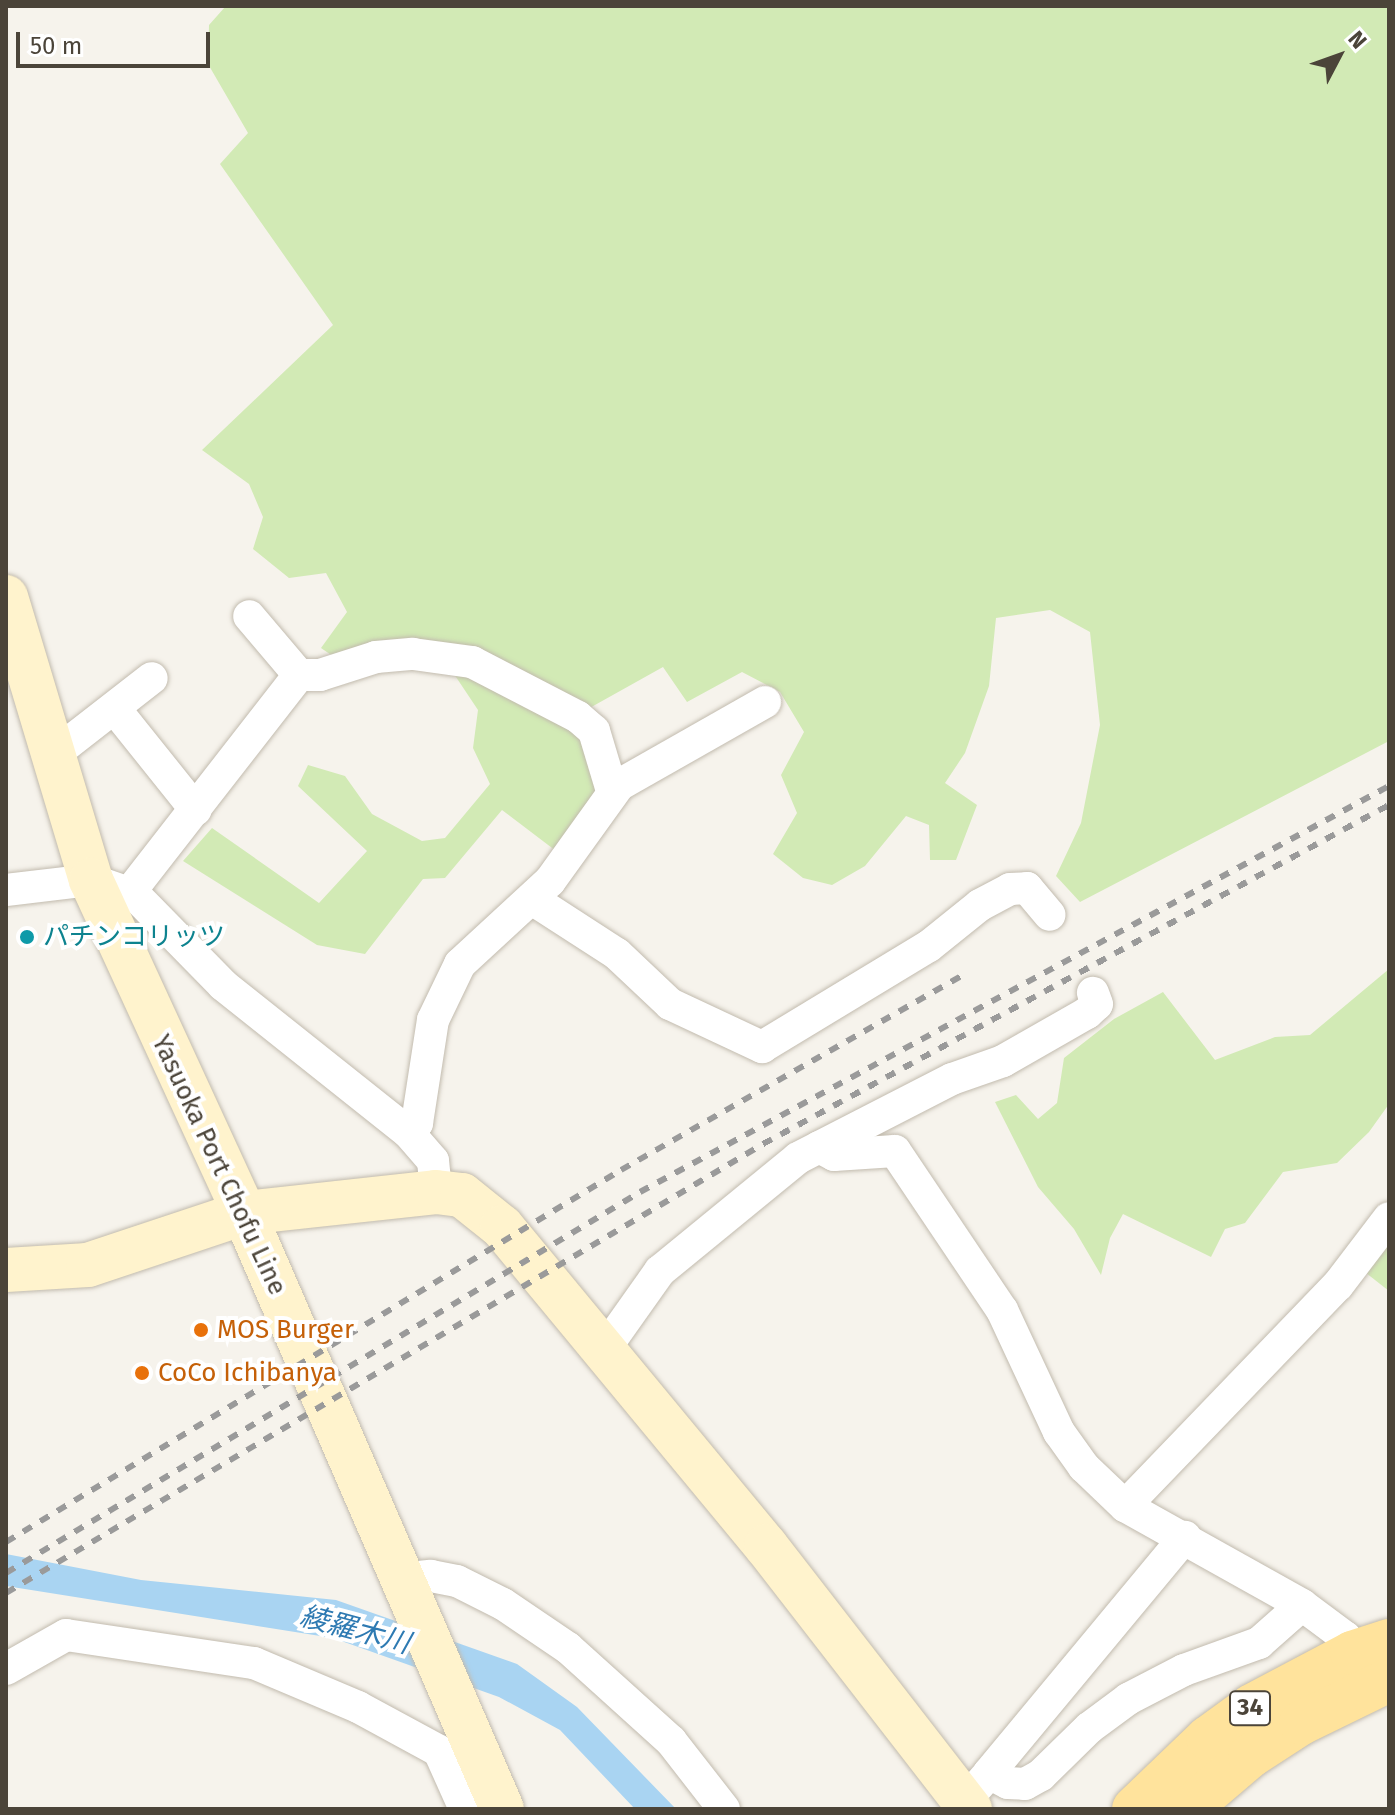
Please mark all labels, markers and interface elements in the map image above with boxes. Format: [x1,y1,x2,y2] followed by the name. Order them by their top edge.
[20,16,214,66] scale bar
[1299,16,1379,96] north arrow
[1343,26,1372,54] text: N
[30,32,82,60] text: 50 m
[43,921,225,953] place label: パチンコリッツ
[18,928,36,946] marker: パチンコリッツ
[145,1030,293,1300] street label: Yasuoka Port Chofu Line
[217,1314,354,1346] place label: MOS Burger
[192,1321,210,1339] marker: MOS Burger
[158,1357,337,1389] place label: CoCo Ichibanya
[133,1364,151,1382] marker: CoCo Ichibanya
[297,1599,413,1661] water label: 綾羅木川
[1228,1688,1272,1728] road number: 34

